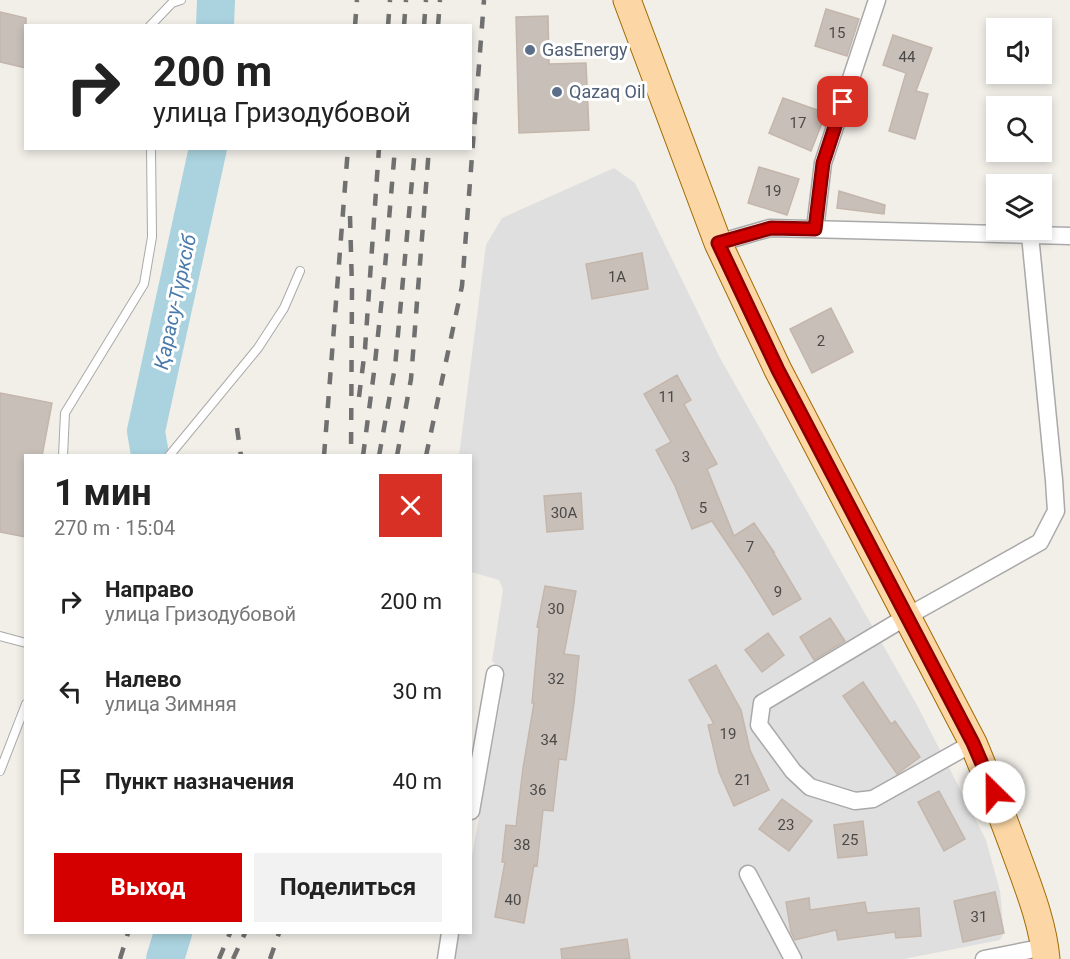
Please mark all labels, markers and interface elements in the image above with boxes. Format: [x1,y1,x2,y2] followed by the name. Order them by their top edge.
[986,18,1052,240] map controls
[986,18,1052,84] button: sound
[829,24,845,42] house number: 15
[542,39,628,60] place label: GasEnergy
[523,43,537,57] marker: GasEnergy
[153,47,272,96] text: 200 m
[54,48,132,126] icon: right
[899,48,916,66] house number: 44
[817,76,868,127] pin
[569,81,646,102] place label: Qazaq Oil
[550,85,564,99] marker: Qazaq Oil
[826,85,859,118] icon: arrive
[986,96,1052,162] button: search
[153,97,411,129] text: улица Гризодубовой
[790,114,806,132] house number: 17
[986,174,1052,240] button: layers
[765,182,781,200] house number: 19
[149,232,201,372] water label: Қарасу-Түрксіб
[608,268,626,286] house number: 1А
[817,332,825,350] house number: 2
[659,388,675,406] house number: 11
[682,448,690,466] house number: 3
[54,472,152,514] text: 1 мин
[379,474,442,537] button: close
[699,499,707,517] house number: 5
[551,504,578,522] house number: 30А
[54,516,175,540] text: 270 m · 15:04
[746,538,754,556] house number: 7
[105,577,194,602] text: Направо
[774,583,782,601] house number: 9
[54,585,87,618] icon: right
[380,589,442,614] text: 200 m
[548,600,564,618] house number: 30
[105,602,296,626] text: улица Гризодубовой
[105,667,182,692] text: Налево
[548,670,564,688] house number: 32
[54,675,87,708] icon: left
[393,679,442,704] text: 30 m
[105,692,237,716] text: улица Зимняя
[720,725,736,743] house number: 19
[541,731,558,749] house number: 34
[962,760,1026,824] position arrow
[54,765,87,798] icon: arrive
[105,769,294,794] text: Пункт назначения
[393,769,442,794] text: 40 m
[735,771,751,789] house number: 21
[530,781,546,799] house number: 36
[778,816,794,834] house number: 23
[842,831,858,849] house number: 25
[514,836,530,854] house number: 38
[54,853,242,922] button: Выход
[254,853,442,922] button: Поделиться
[505,891,521,909] house number: 40
[971,908,987,926] house number: 31

